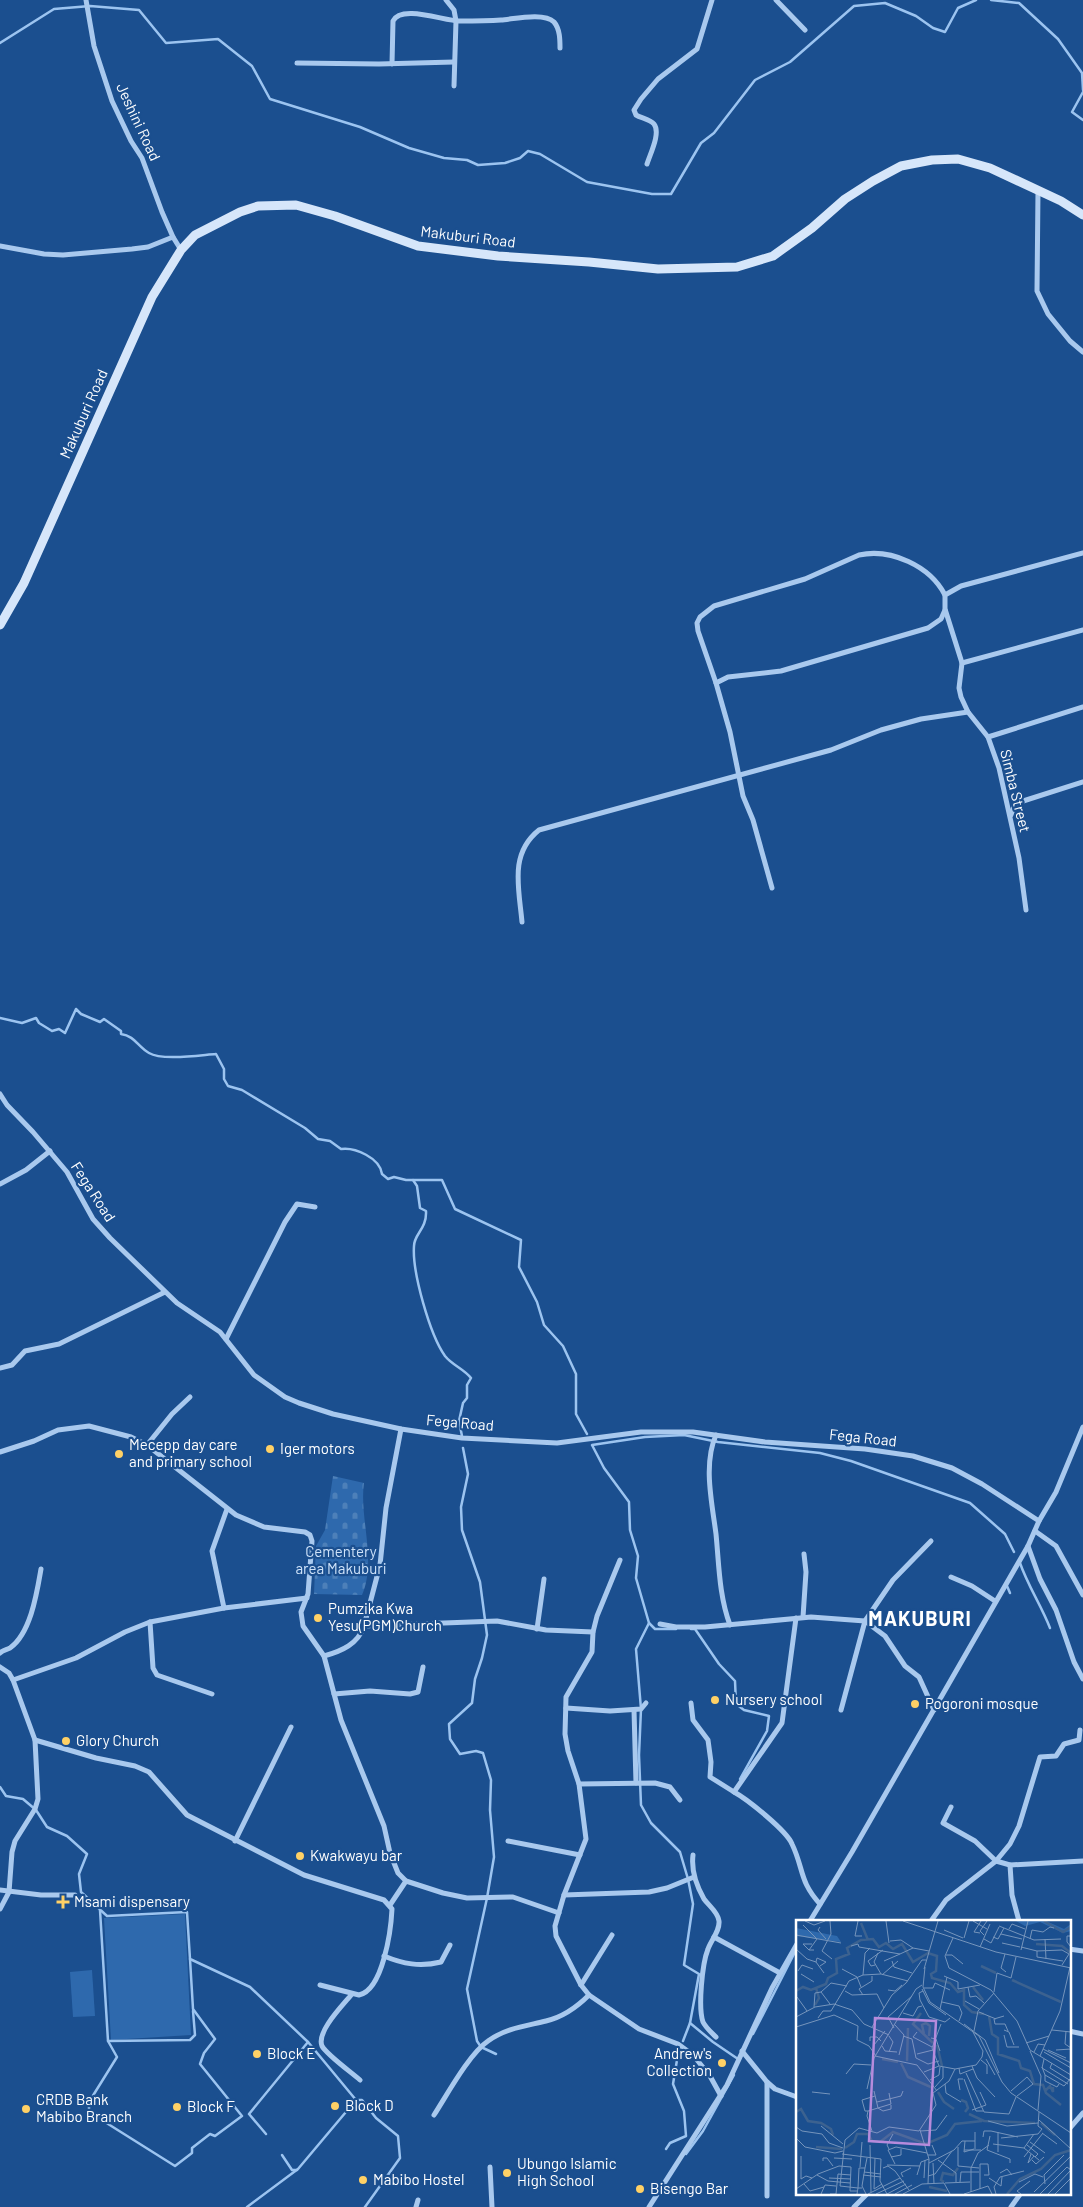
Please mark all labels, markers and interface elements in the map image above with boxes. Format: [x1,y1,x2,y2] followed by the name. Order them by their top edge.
[113,80,165,163] street label: Jeshini Road
[420,221,517,251] street label: Makuburi Road
[55,366,111,461] street label: Makuburi Road
[997,747,1035,834] street label: Simba Street
[68,1158,120,1225] street label: Fega Road
[426,1410,495,1434] street label: Fega Road
[828,1425,898,1449] street label: Fega Road
[129,1435,252,1470] place label: Mecepp day care and primary school
[280,1439,355,1457] place label: Iger motors
[264,1443,276,1455] marker: Iger motors
[113,1448,125,1460] marker: Mecepp day care and primary school
[295,1542,387,1577] park label: Cementery area Makuburi
[328,1599,442,1634] place label: Pumzika Kwa Yesu(PGM)Church
[868,1606,972,1630] district label: MAKUBURI
[312,1612,324,1624] marker: Pumzika Kwa Yesu(PGM)Church
[725,1690,822,1708] place label: Nursery school
[709,1694,721,1706] marker: Nursery school
[925,1694,1038,1712] place label: Pogoroni mosque
[909,1698,921,1710] marker: Pogoroni mosque
[76,1731,159,1749] place label: Glory Church
[60,1735,72,1747] marker: Glory Church
[310,1846,403,1864] place label: Kwakwayu bar
[294,1850,306,1862] marker: Kwakwayu bar
[74,1892,190,1910] place label: Msami dispensary
[56,1895,70,1909] marker: Msami dispensary
[796,1920,1070,2194] inset map
[267,2044,315,2062] place label: Block E
[646,2044,712,2079] place label: Andrew's Collection
[251,2048,263,2060] marker: Block E
[716,2057,728,2069] marker: Andrew's Collection
[36,2090,132,2125] place label: CRDB Bank Mabibo Branch
[345,2096,394,2114] place label: Block D
[187,2097,235,2115] place label: Block F
[329,2100,341,2112] marker: Block D
[171,2101,183,2113] marker: Block F
[20,2103,32,2115] marker: CRDB Bank Mabibo Branch
[517,2154,617,2189] place label: Ubungo Islamic High School
[501,2167,513,2179] marker: Ubungo Islamic High School
[373,2170,465,2188] place label: Mabibo Hostel
[357,2174,369,2186] marker: Mabibo Hostel
[650,2179,729,2197] place label: Bisengo Bar
[634,2183,646,2195] marker: Bisengo Bar

